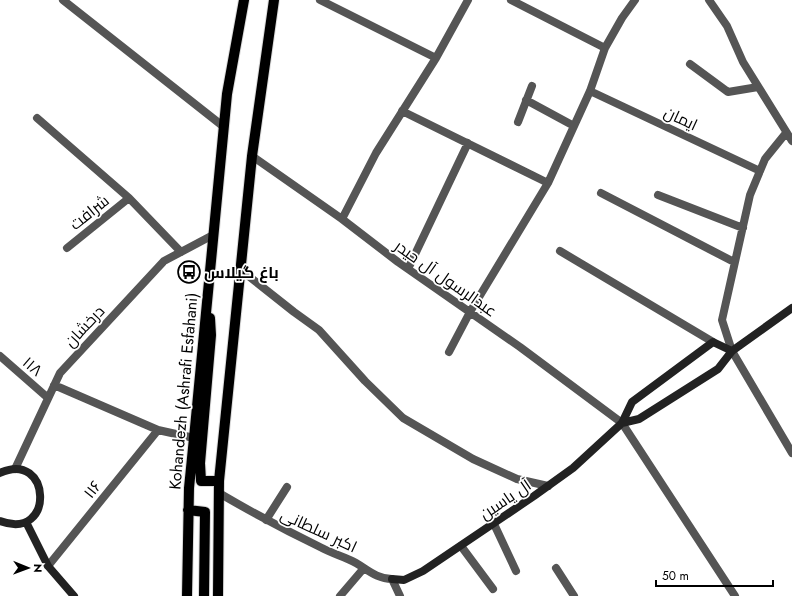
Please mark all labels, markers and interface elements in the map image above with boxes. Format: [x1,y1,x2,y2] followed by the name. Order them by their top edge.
[660,101,701,136] street label: ایمان
[65,189,114,235] street label: شرافت
[389,234,502,322] street label: عبدالرسول آل حیدر
[176,259,202,285] bus stop icon: باغ گیلاس
[204,261,279,284] place label: باغ گیلاس
[163,292,204,491] street label: Kohandezh (Ashrafi Esfahani)
[59,300,110,352] street label: درخشان
[18,351,48,382] street label: ۱۱۸
[475,473,536,525] street label: آل یاسین
[78,475,107,503] street label: ۱۱۶
[277,503,361,558] street label: اکبر سلطانی
[8,548,48,588] north arrow
[656,562,773,588] scale bar
[30,564,46,573] text: N
[662,567,689,585] text: 50 m

